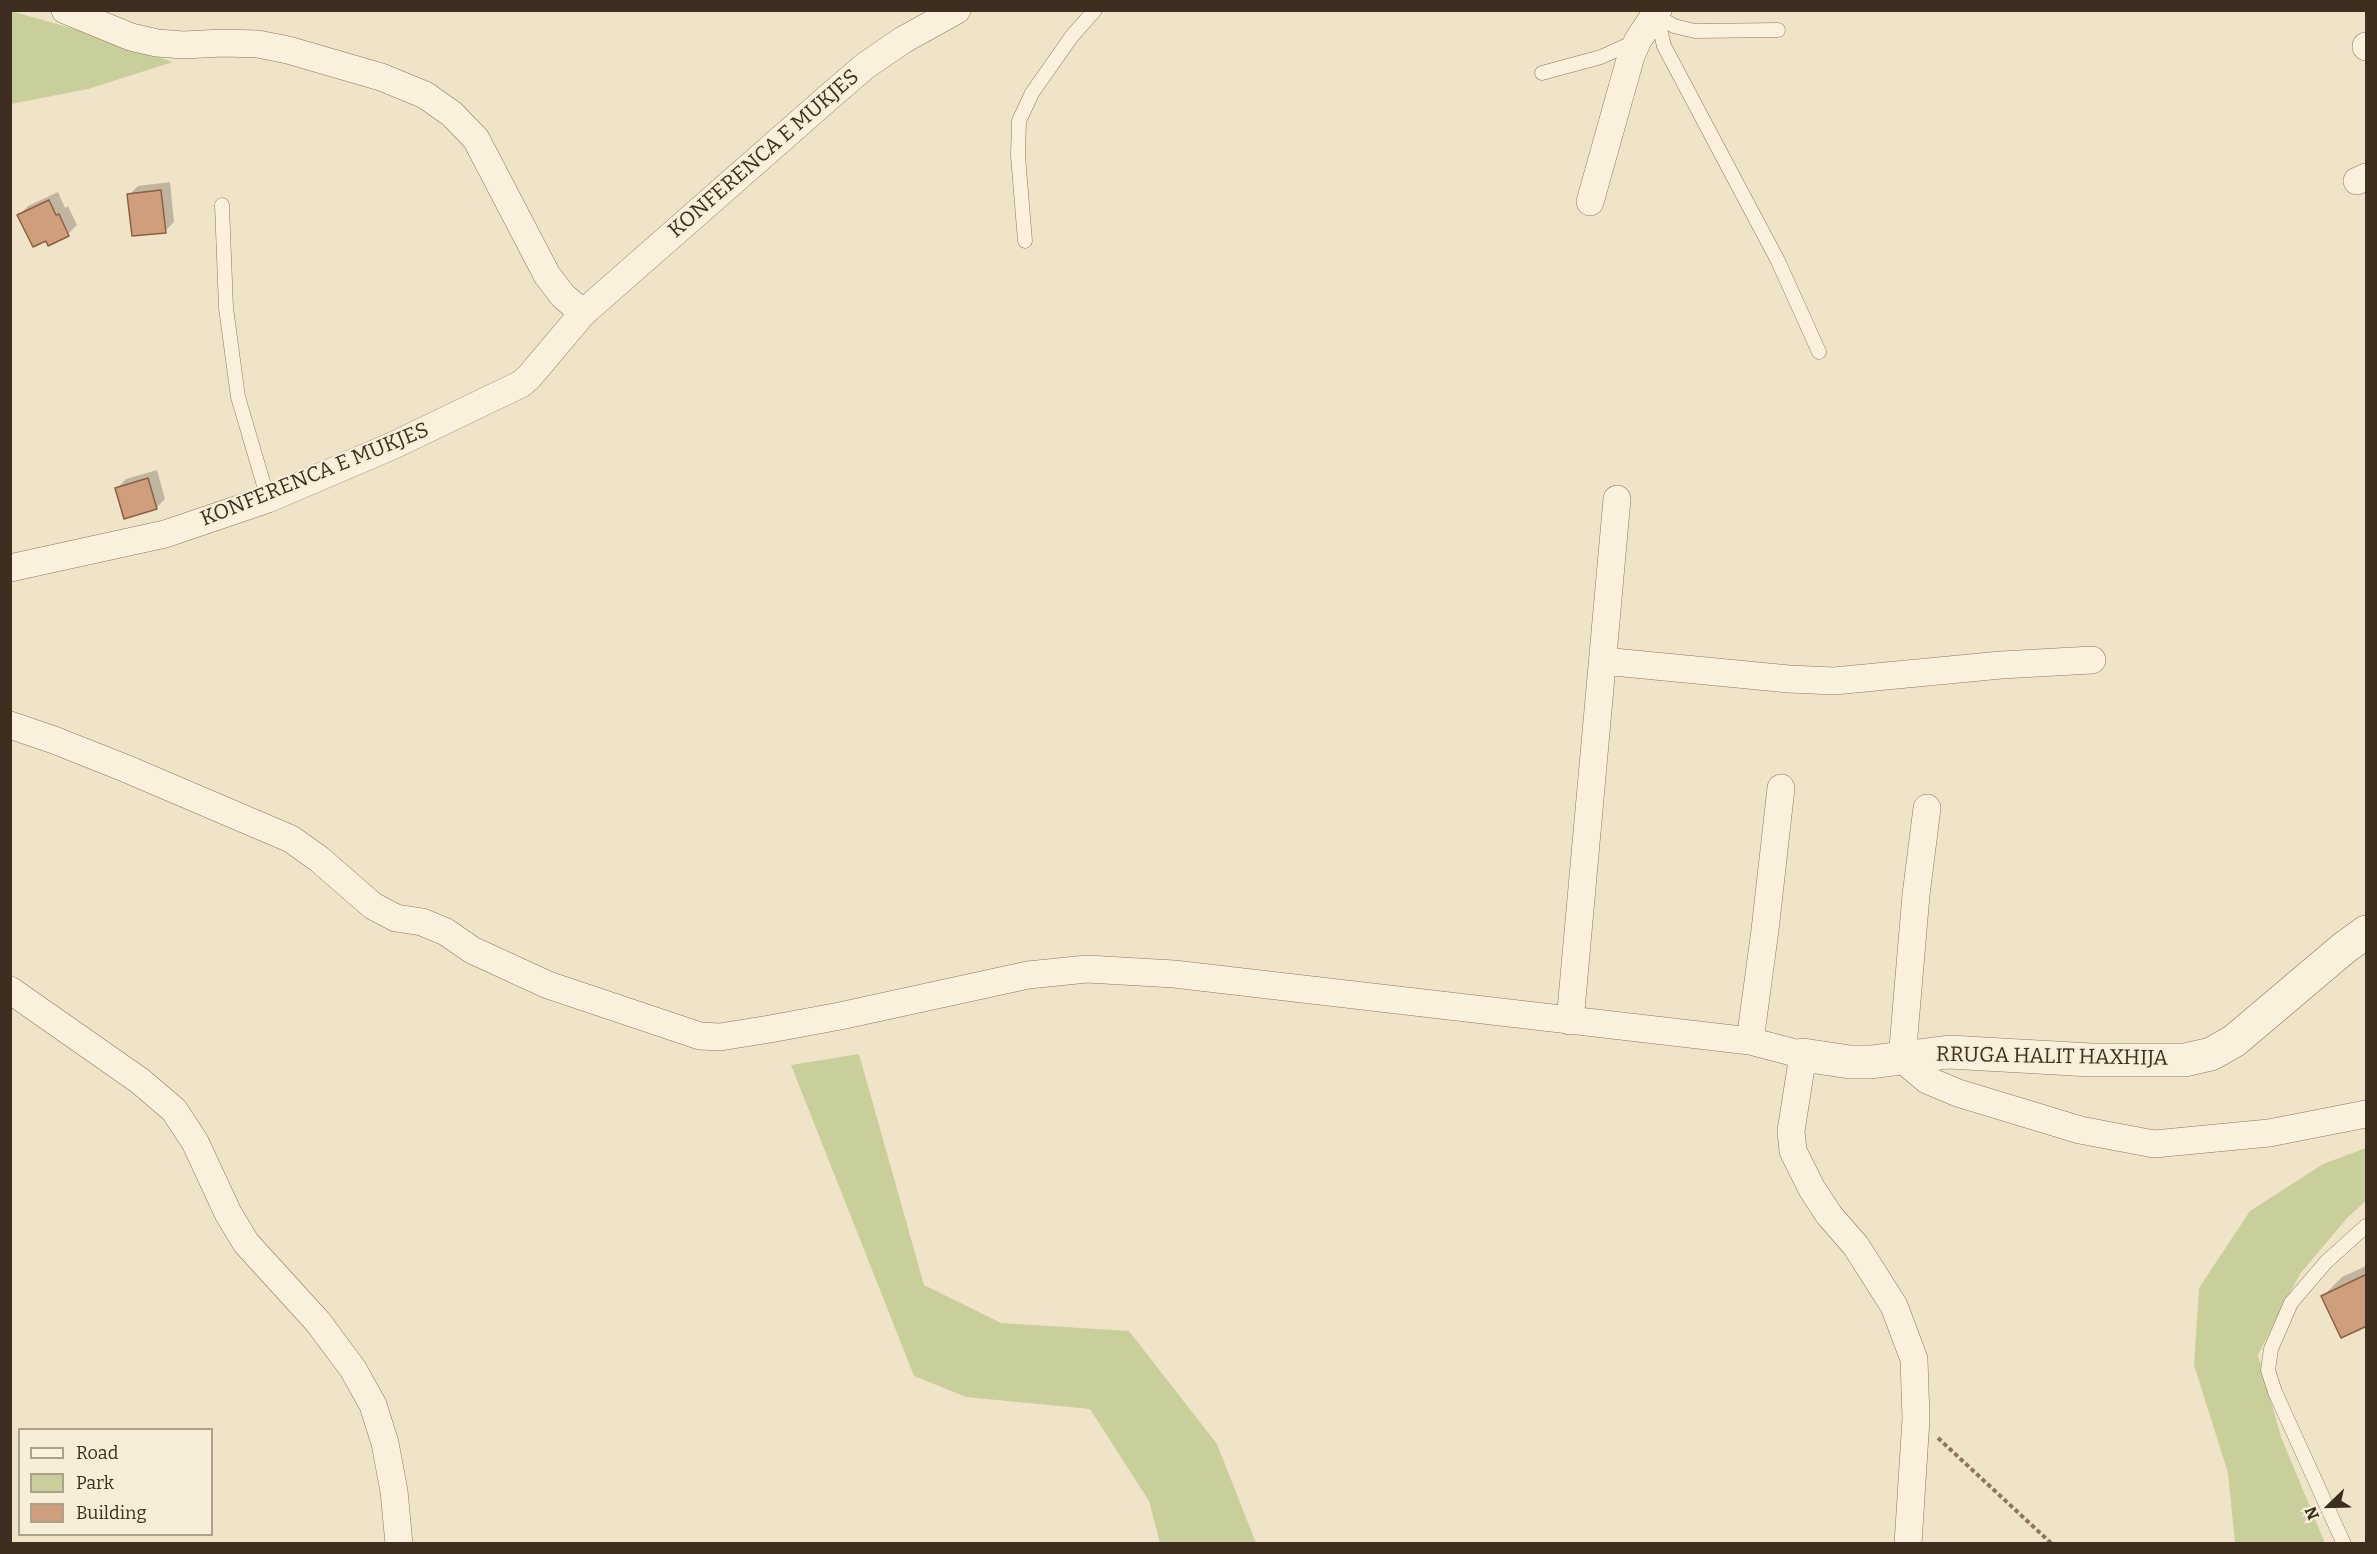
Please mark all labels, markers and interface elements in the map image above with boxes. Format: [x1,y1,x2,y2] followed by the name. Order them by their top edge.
[664,64,864,244] street label: KONFERENCA E MUKJES
[197,418,433,532] street label: KONFERENCA E MUKJES
[1936,1042,2168,1072] street label: RRUGA HALIT HAXHIJA
[18,1428,213,1536] legend
[76,1442,118,1464] text: Road
[76,1472,114,1494] text: Park
[2299,1476,2359,1536] north arrow
[76,1502,147,1524] text: Building
[2301,1504,2323,1523] text: N

